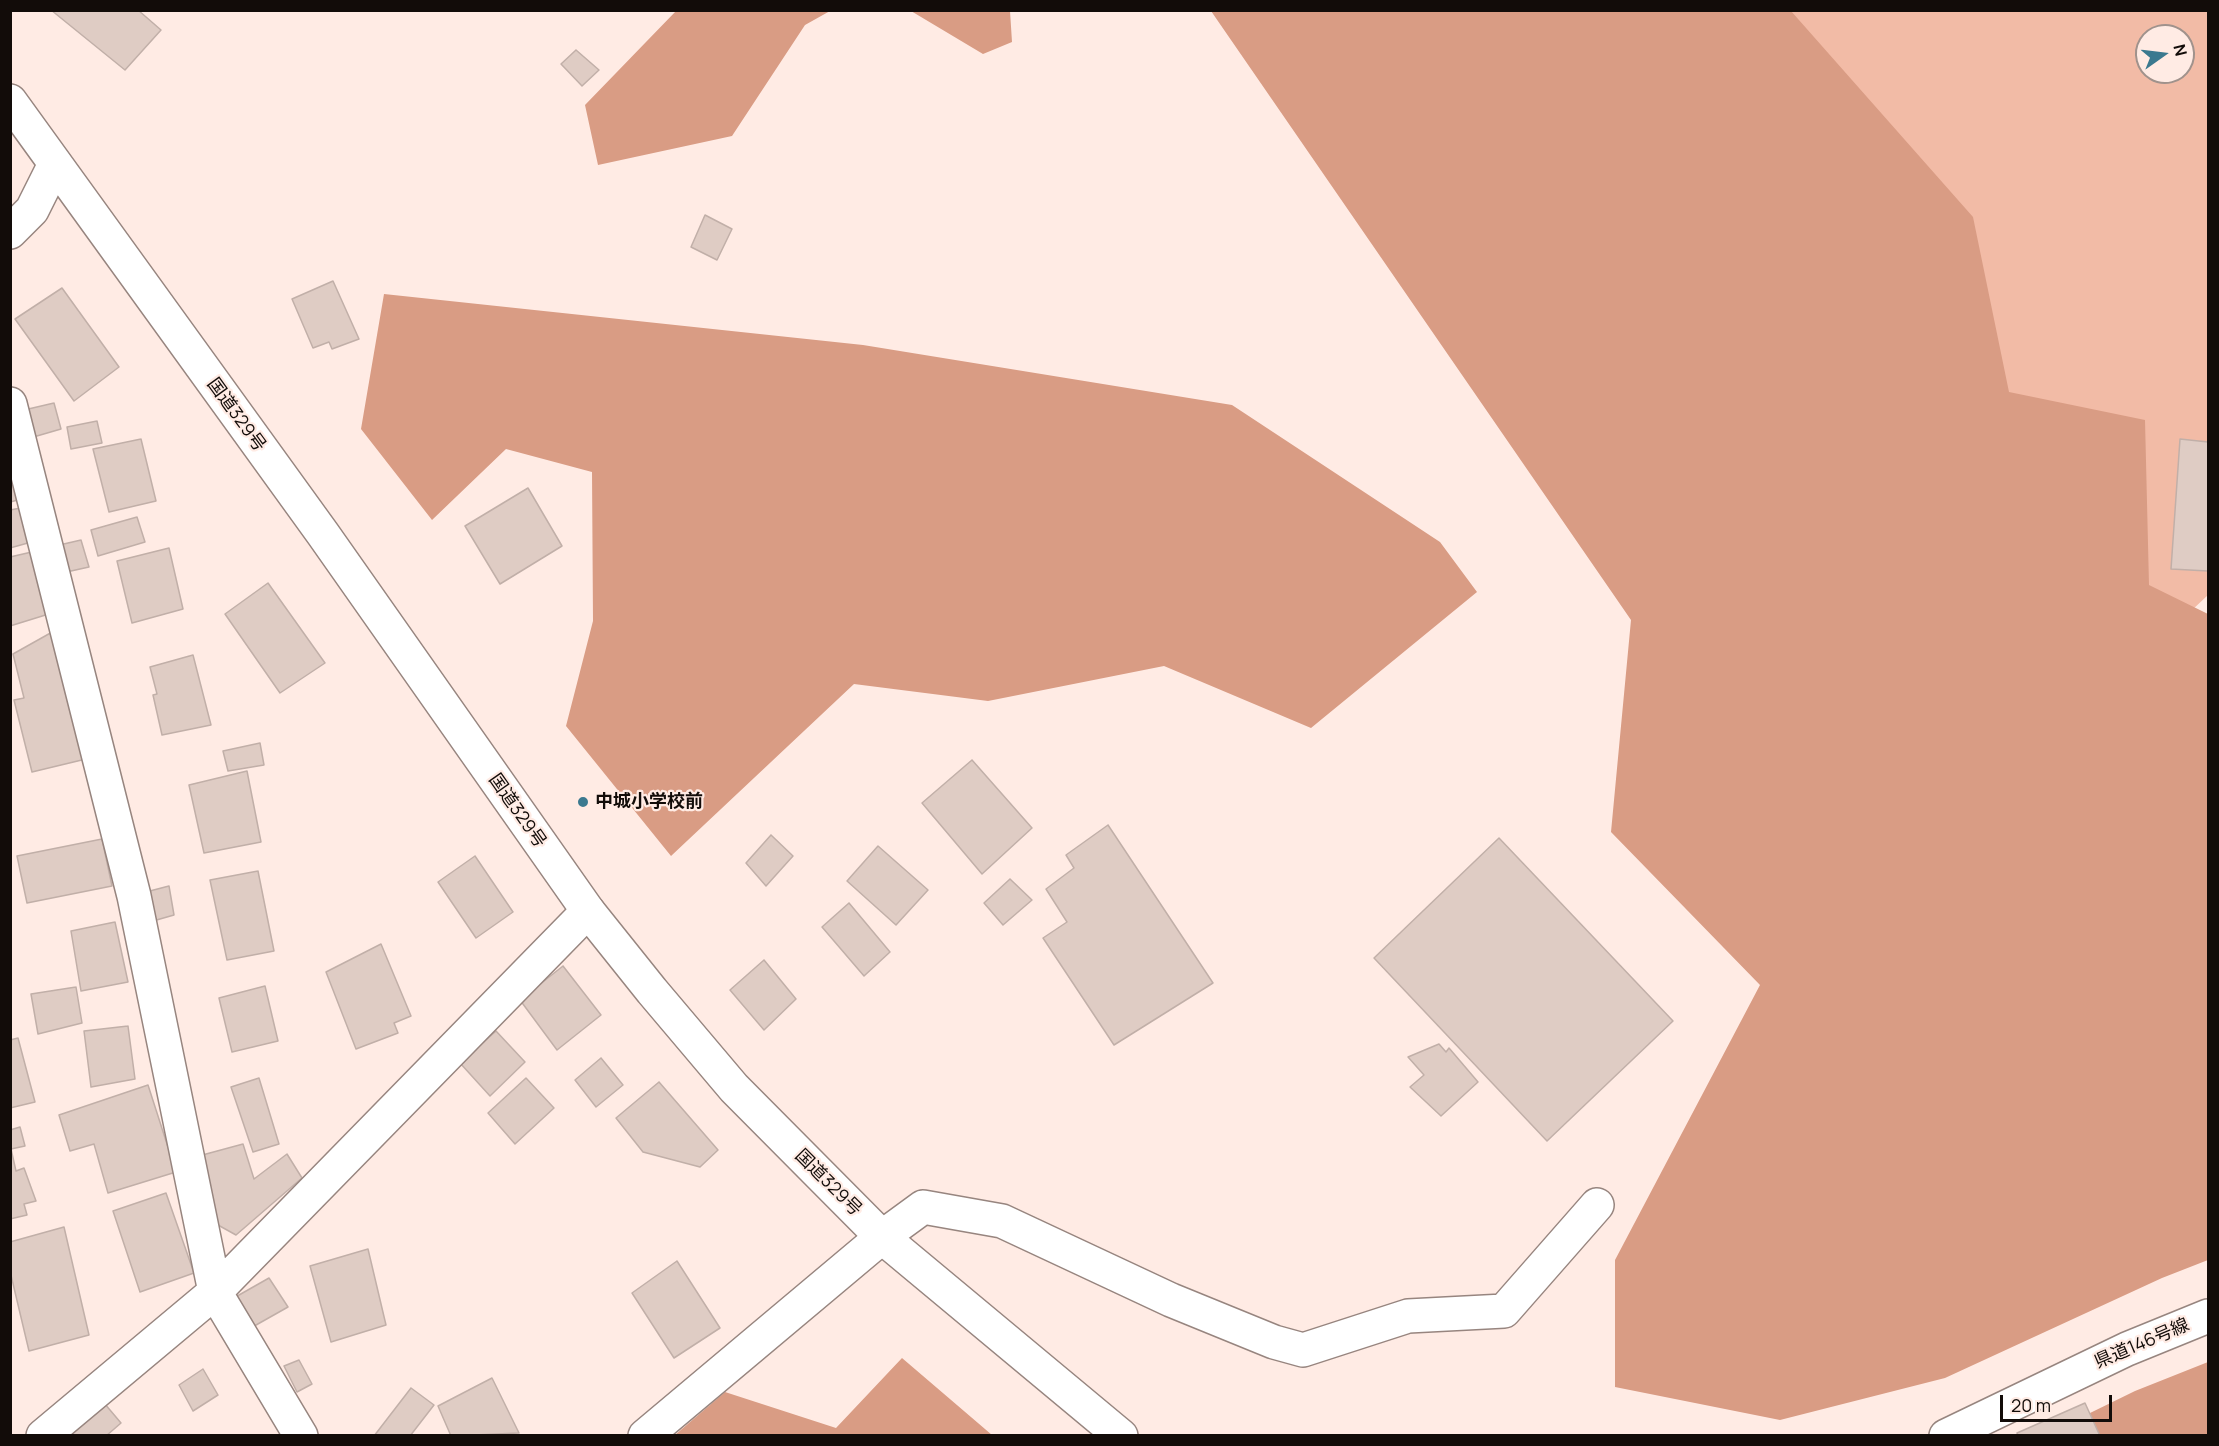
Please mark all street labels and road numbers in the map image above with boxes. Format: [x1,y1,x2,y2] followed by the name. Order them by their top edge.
[202,374,270,456] street label: 国道329号
[484,770,550,852] street label: 国道329号
[790,1145,866,1221] street label: 国道329号
[2091,1314,2193,1374] street label: 県道146号線

